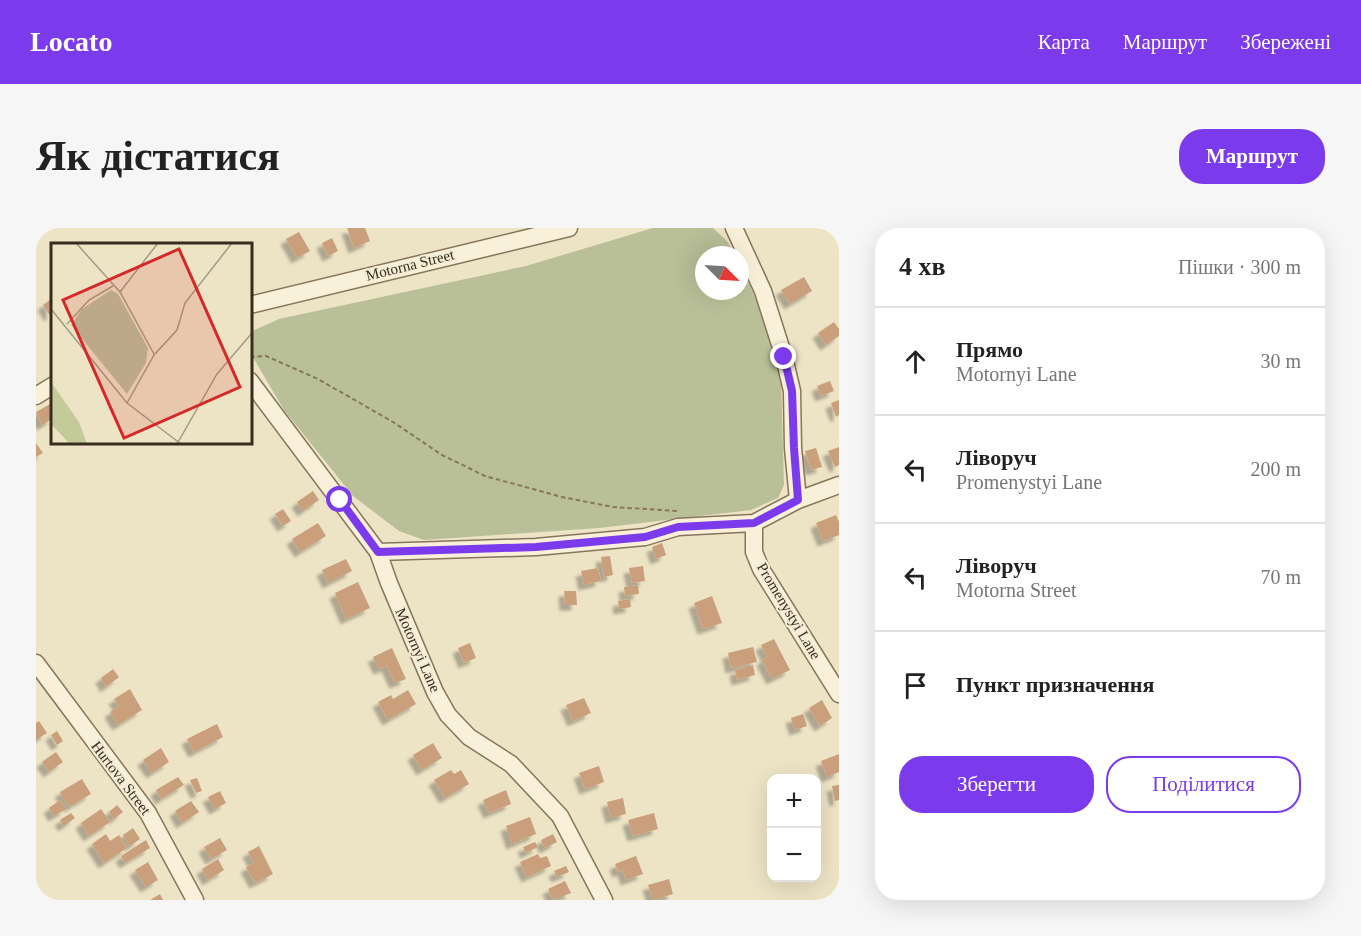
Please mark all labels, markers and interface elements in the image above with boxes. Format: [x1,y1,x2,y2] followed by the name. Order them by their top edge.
[30,26,112,57] text: Locato
[1038,30,1090,54] text: Карта
[1123,30,1207,54] text: Маршрут
[1240,30,1331,54] text: Збережені
[1179,129,1325,184] button: Маршрут
[36,133,280,179] text: Як дістатися
[51,243,252,444] inset map
[364,246,457,284] street label: Motorna Street
[695,246,749,300] north arrow
[899,252,946,281] text: 4 хв
[1178,256,1301,278] text: Пішки · 300 m
[956,337,1023,362] text: Прямо
[770,343,796,369] route end
[899,345,932,378] icon: ahead
[1260,350,1301,372] text: 30 m
[956,363,1077,385] text: Motornyi Lane
[956,445,1037,470] text: Ліворуч
[899,453,932,486] icon: left
[1250,458,1301,480] text: 200 m
[956,471,1102,493] text: Promenystyi Lane
[326,486,352,512] route start
[956,553,1037,578] text: Ліворуч
[754,560,824,662] street label: Promenystyi Lane
[899,561,932,594] icon: left
[1260,566,1301,588] text: 70 m
[956,579,1077,601] text: Motorna Street
[392,605,444,695] street label: Motornyi Lane
[899,669,932,702] icon: arrive
[956,672,1154,697] text: Пункт призначення
[88,738,154,819] street label: Hurtova Street
[899,756,1094,813] button: Зберегти
[1106,756,1301,813] button: Поділитися
[767,774,821,882] map controls
[767,774,821,828] button: +
[767,828,821,882] button: −

